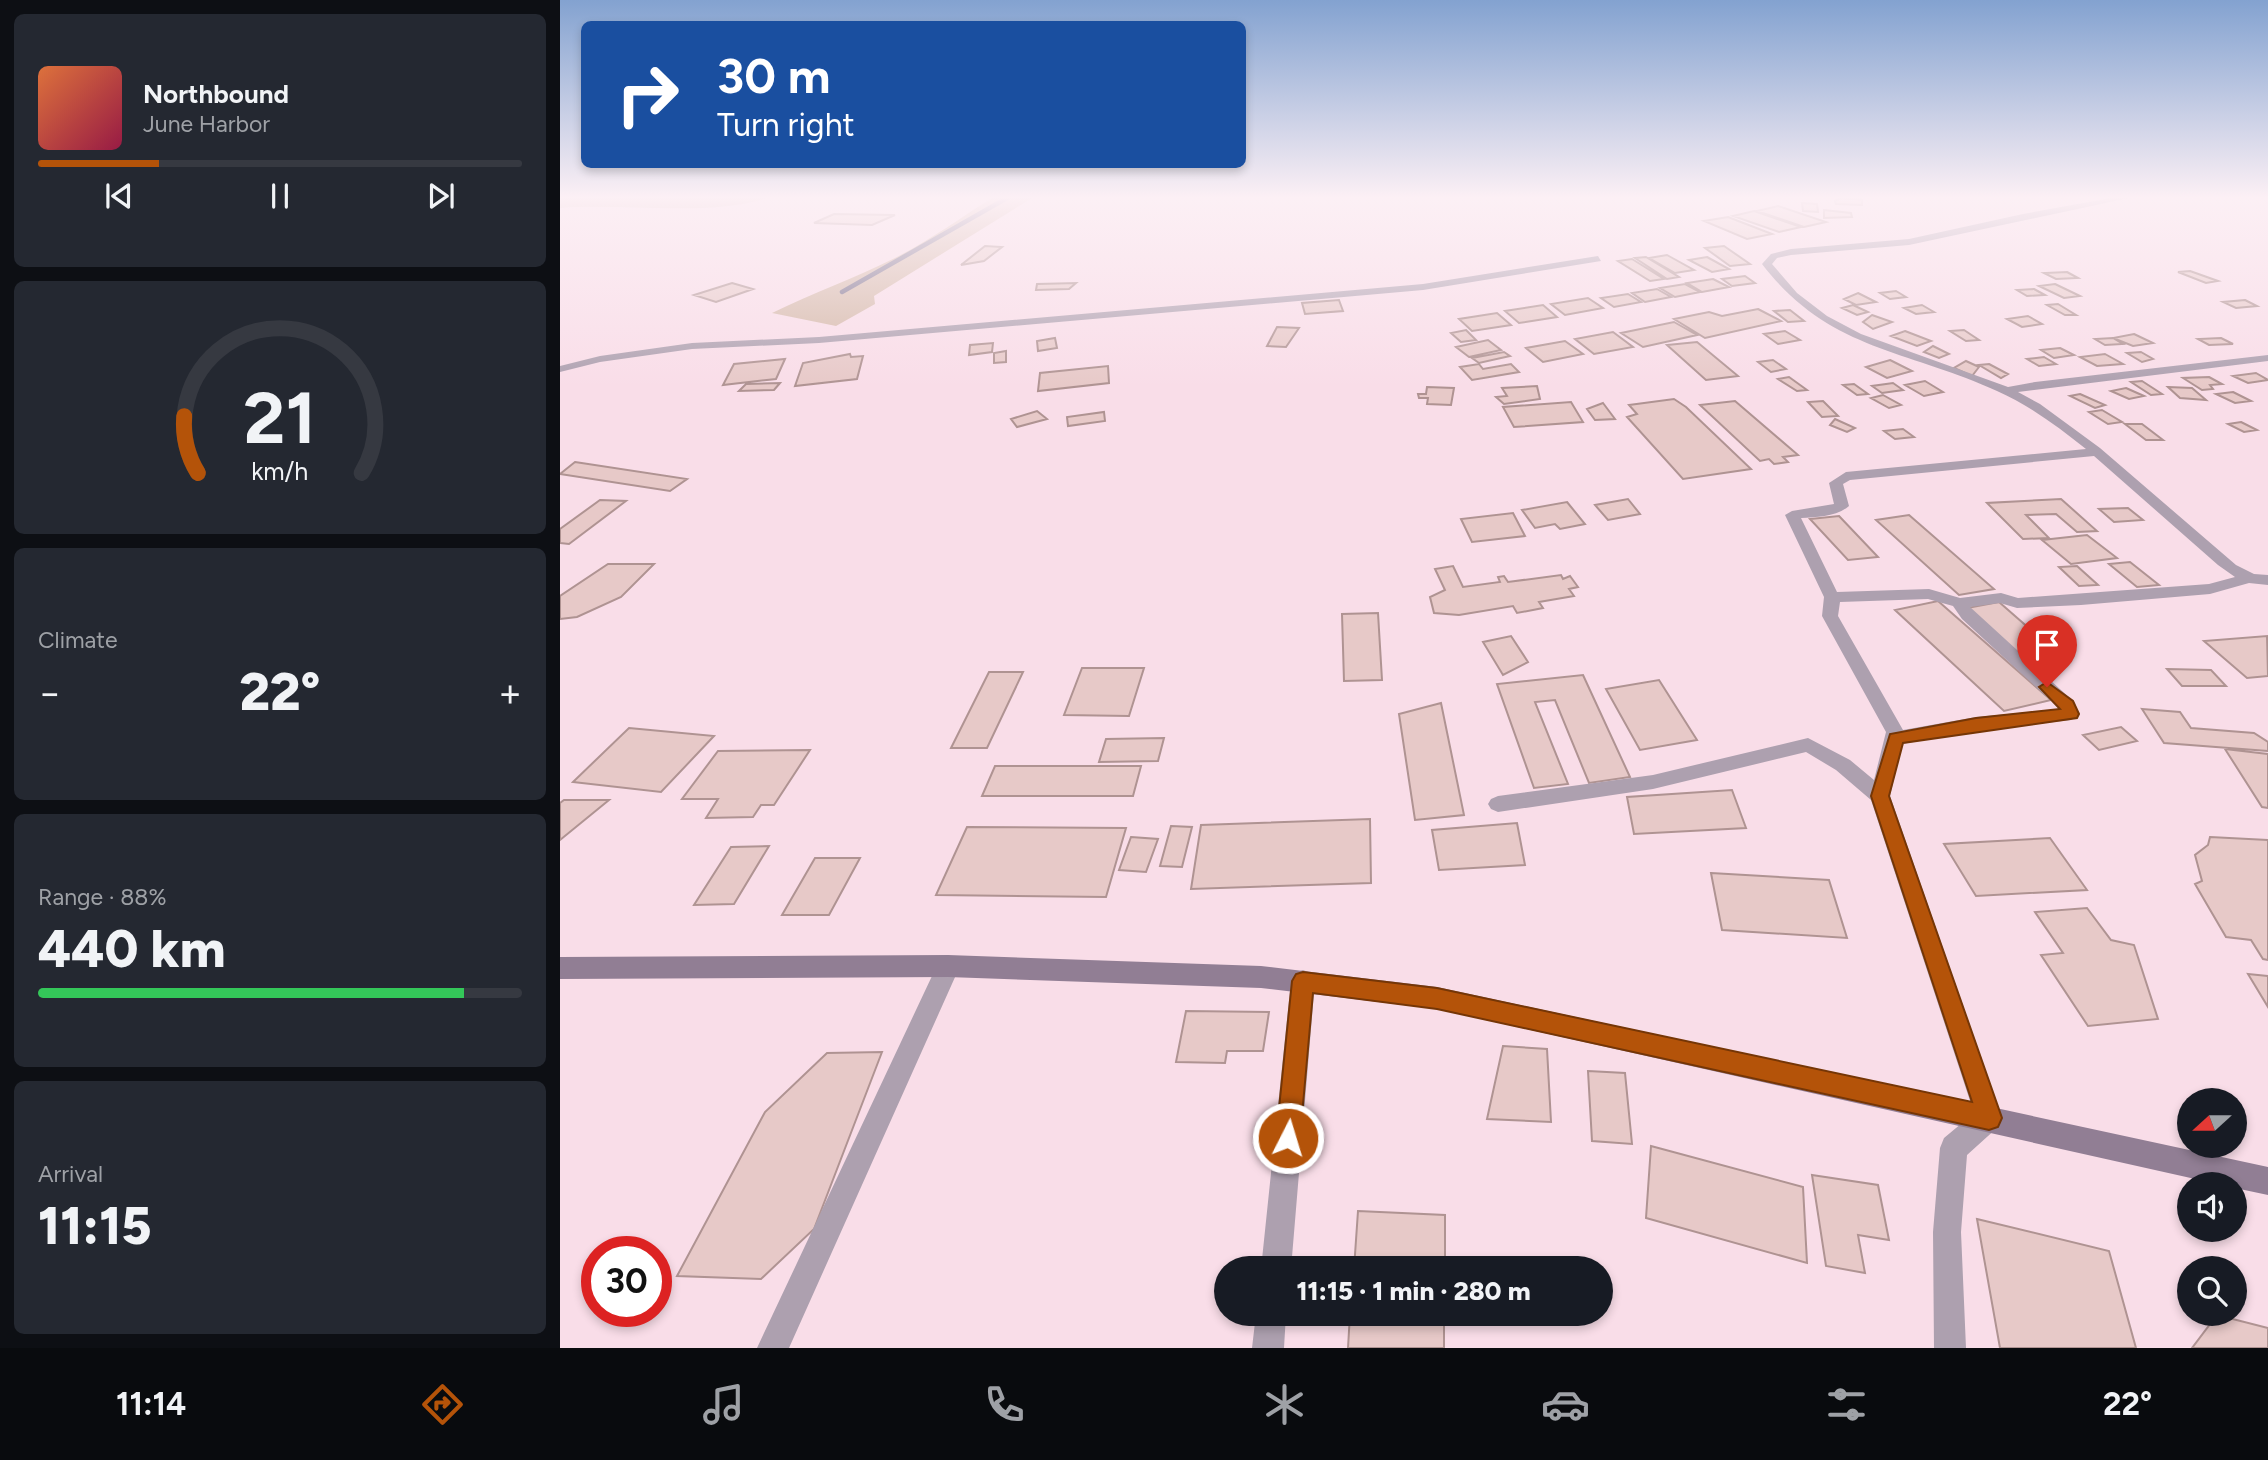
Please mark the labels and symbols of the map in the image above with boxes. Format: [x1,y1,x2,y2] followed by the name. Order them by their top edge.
[2017,615,2077,687] pin
[2177,1088,2247,1158] north arrow
[1251,1101,1325,1175] position arrow
[581,1236,672,1327] speed limit sign: 30

